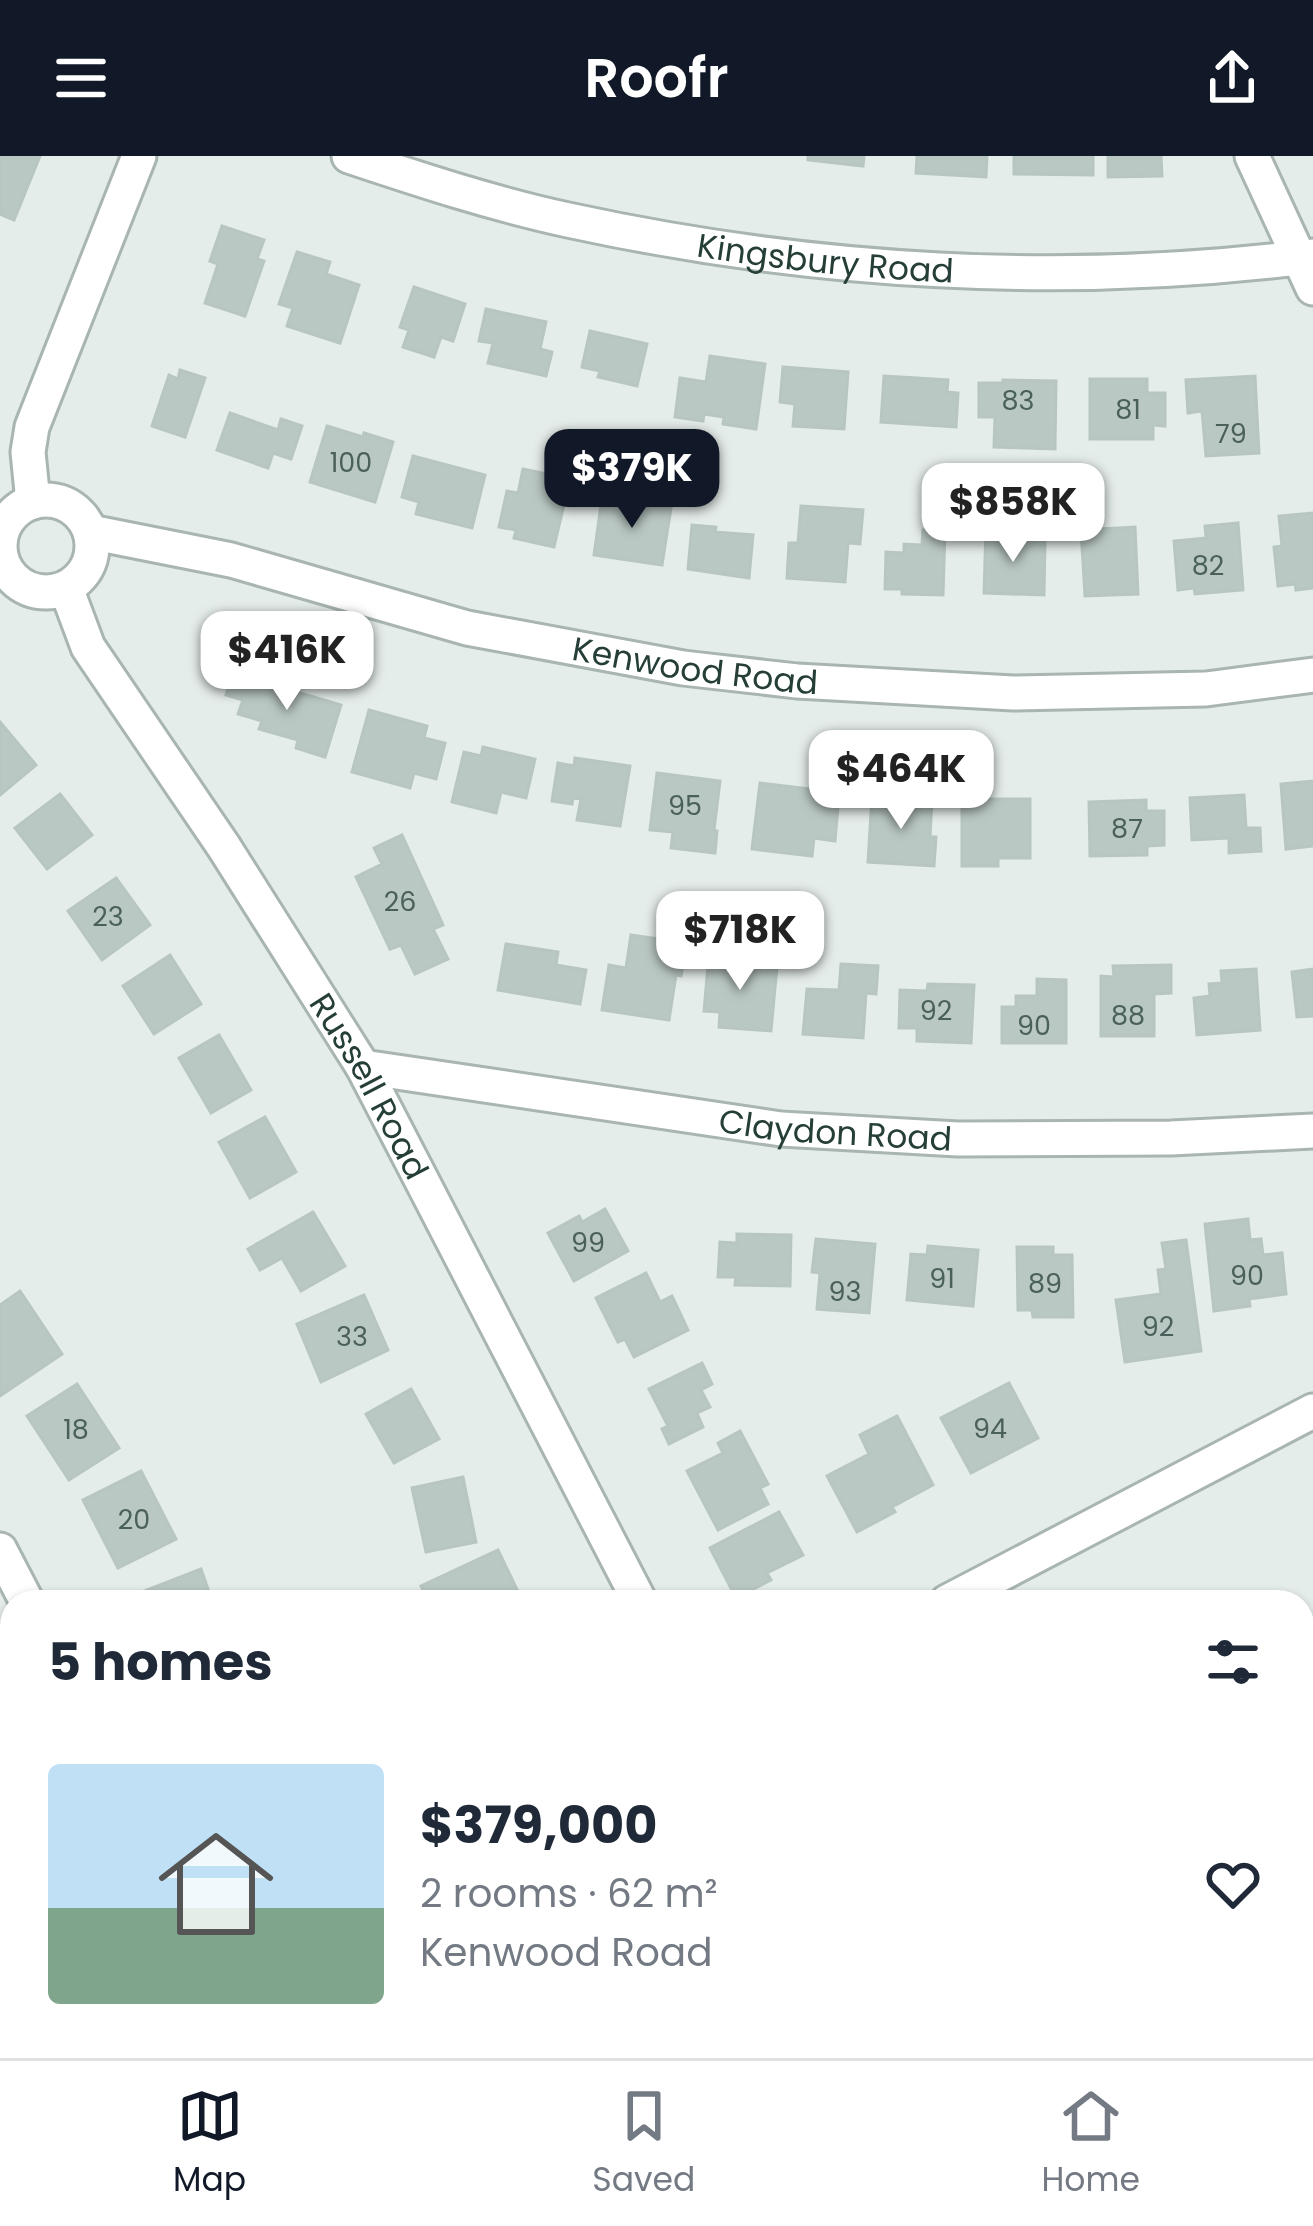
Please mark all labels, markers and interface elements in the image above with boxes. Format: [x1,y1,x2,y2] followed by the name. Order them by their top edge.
[585,40,728,116] text: Roofr
[48,45,114,111] icon: menu
[1199,45,1265,111] icon: share
[694,221,955,294] street label: Kingsbury Road
[1002,382,1034,419] house number: 83
[1115,391,1141,428] house number: 81
[1215,415,1247,452] house number: 79
[548,429,716,531] pin: $379K
[571,440,693,495] text: $379K
[330,444,372,481] house number: 100
[929,463,1097,565] pin: $858K
[949,474,1077,529] text: $858K
[1192,547,1224,584] house number: 82
[203,611,371,713] pin: $416K
[228,622,346,677] text: $416K
[569,625,819,706] street label: Kenwood Road
[817,730,985,832] pin: $464K
[836,741,966,796] text: $464K
[668,787,702,824] house number: 95
[1111,810,1143,847] house number: 87
[384,883,416,920] house number: 26
[656,891,824,993] pin: $718K
[92,898,124,935] house number: 23
[683,902,797,957] text: $718K
[298,984,441,1187] street label: Russell Road
[920,992,952,1029] house number: 92
[1111,997,1145,1034] house number: 88
[1017,1007,1051,1044] house number: 90
[716,1097,953,1162] street label: Claydon Road
[571,1224,605,1261] house number: 99
[1230,1257,1264,1294] house number: 90
[929,1260,955,1297] house number: 91
[1028,1265,1062,1302] house number: 89
[829,1273,861,1310] house number: 93
[1142,1308,1174,1345] house number: 92
[336,1318,368,1355] house number: 33
[973,1410,1007,1447] house number: 94
[63,1411,89,1448] house number: 18
[118,1501,150,1538] house number: 20
[48,1626,273,1698] text: 5 homes
[1200,1629,1266,1695] icon: filters
[420,1789,657,1861] text: $379,000
[144,1812,288,1956] icon: home
[1200,1851,1266,1917] icon: heart
[420,1866,718,1921] text: 2 rooms · 62 m²
[420,1925,713,1980] text: Kenwood Road
[173,2083,246,2205] tab: Map
[592,2083,695,2205] tab: Saved
[1041,2083,1140,2205] tab: Home

